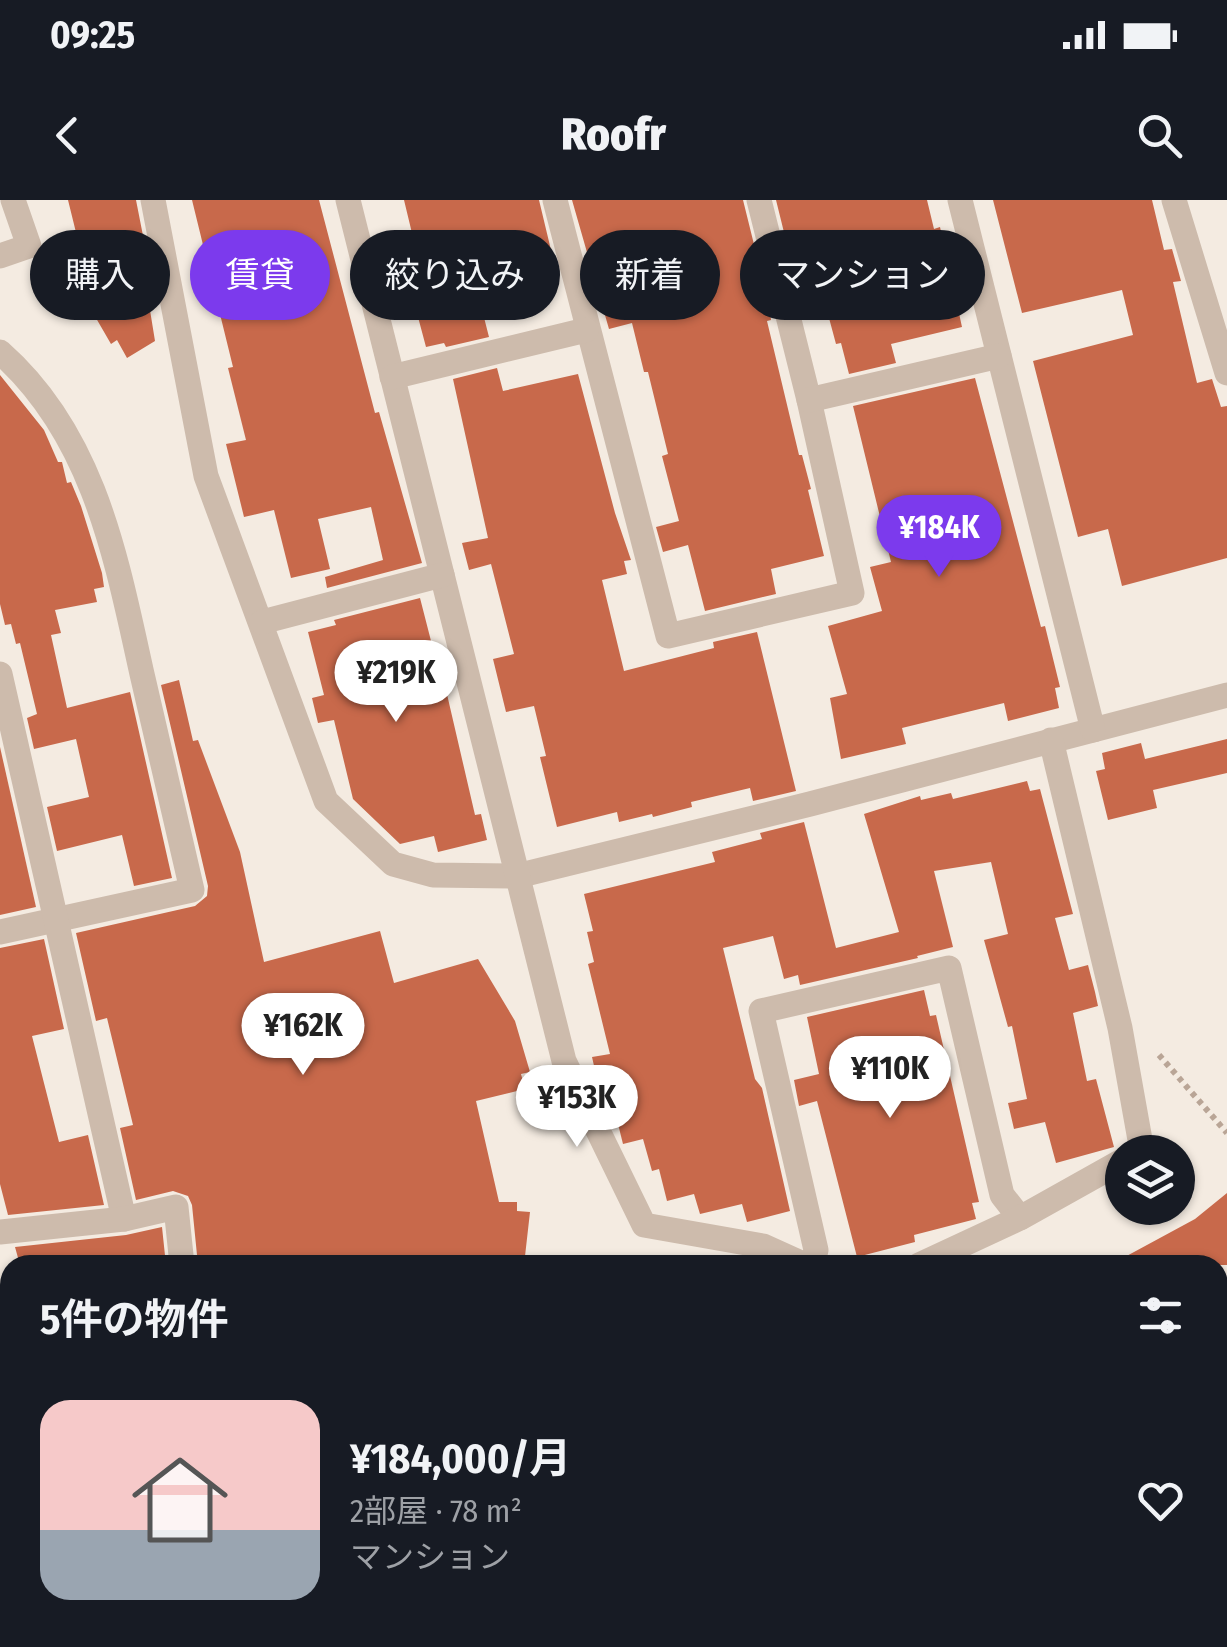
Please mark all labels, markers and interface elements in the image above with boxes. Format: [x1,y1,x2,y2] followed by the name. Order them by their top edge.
[50,12,135,58] text: 09:25
[40,108,95,163] icon: back
[561,108,666,162] text: Roofr
[1132,108,1187,163] icon: search
[30,230,170,320] chip: 購入
[190,230,330,320] chip: 賃貸
[350,230,560,320] chip: 絞り込み
[580,230,720,320] chip: 新着
[740,230,985,320] chip: マンション
[869,495,1009,580] pin: ¥184K
[898,508,980,546] text: ¥184K
[326,640,466,725] pin: ¥219K
[356,653,436,691] text: ¥219K
[233,993,373,1078] pin: ¥162K
[264,1006,342,1044] text: ¥162K
[820,1036,960,1121] pin: ¥110K
[851,1049,929,1087] text: ¥110K
[507,1065,647,1150] pin: ¥153K
[538,1078,616,1116] text: ¥153K
[1105,1135,1195,1225] map controls
[1105,1135,1195,1225] button: layers
[1133,1288,1188,1343] icon: filters
[40,1295,229,1345] text: 5件の物件
[350,1434,571,1484] text: ¥184,000/月
[120,1440,240,1560] icon: home
[1133,1473,1188,1528] icon: heart
[350,1492,522,1530] text: 2部屋 · 78 m²
[350,1538,510,1576] text: マンション

